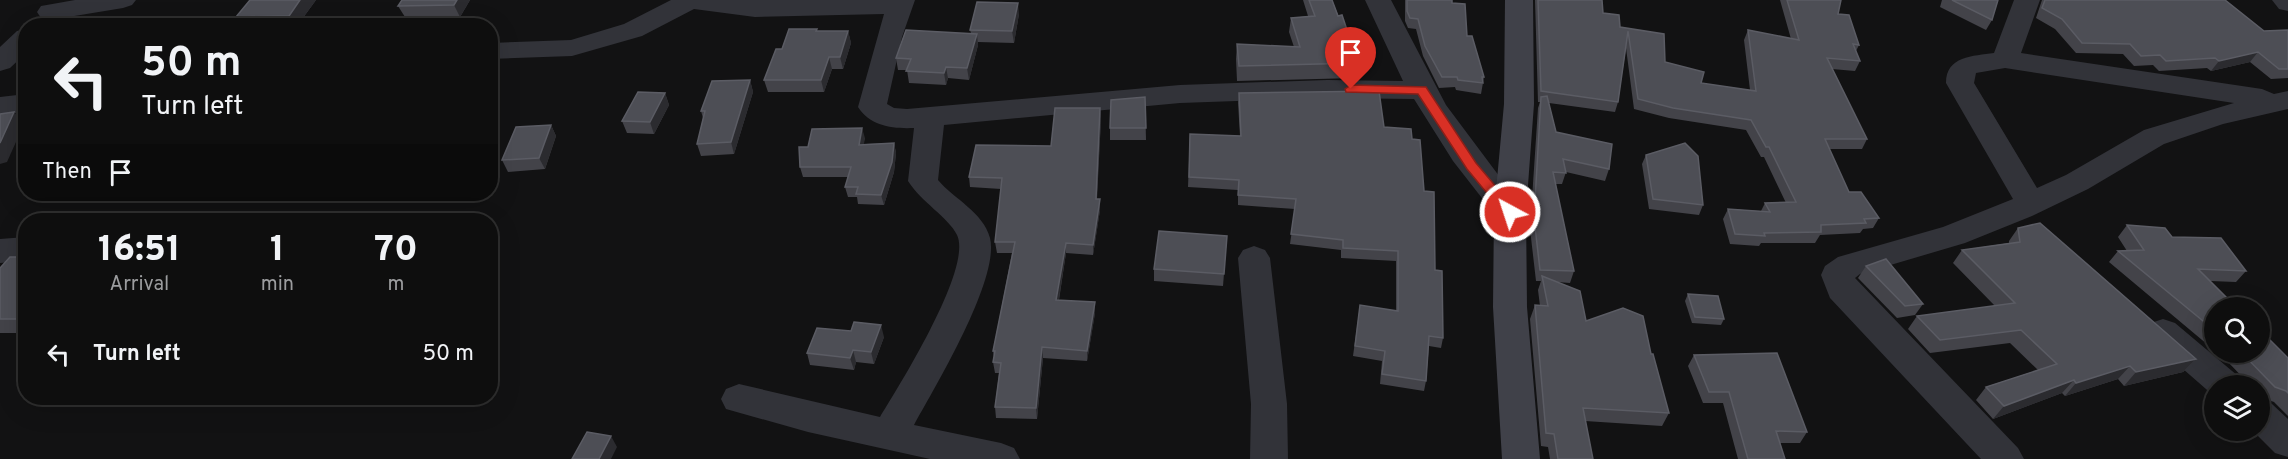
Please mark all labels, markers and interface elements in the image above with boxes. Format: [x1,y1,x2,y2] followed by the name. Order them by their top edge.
[1325,27,1376,89] pin
[1334,36,1367,69] icon: arrive
[141,38,242,91] text: 50 m
[42,42,120,120] icon: left
[141,90,243,124] text: Turn left
[104,156,137,189] icon: arrive
[42,159,92,186] text: Then
[1478,180,1542,244] position arrow
[98,228,181,274] text: 16:51
[270,228,285,274] text: 1
[374,228,418,274] text: 70
[110,272,169,298] text: Arrival
[261,272,294,298] text: min
[388,272,404,298] text: m
[2204,297,2270,441] map controls
[2204,297,2270,363] button: search
[42,338,75,371] icon: left
[93,341,181,368] text: Turn left
[422,341,474,368] text: 50 m
[2204,375,2270,441] button: layers

